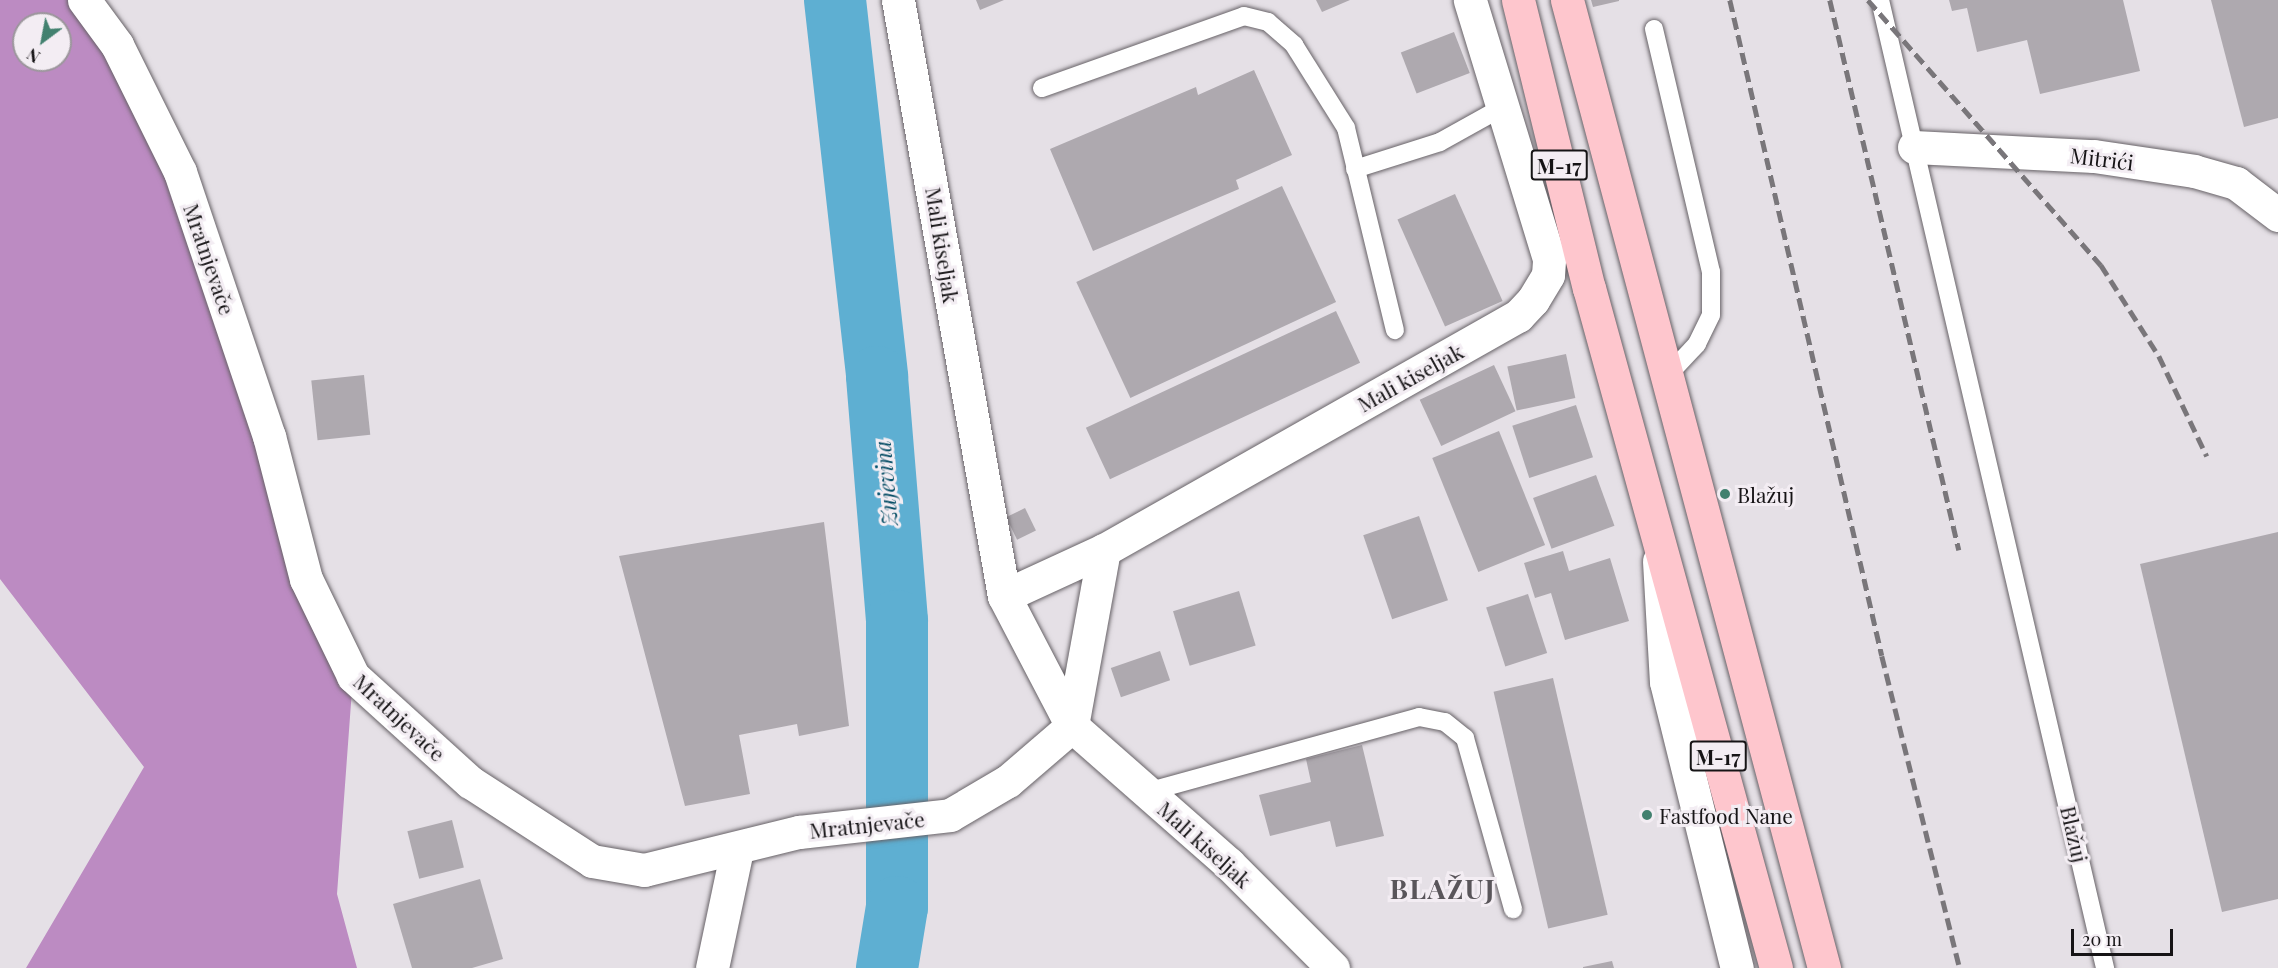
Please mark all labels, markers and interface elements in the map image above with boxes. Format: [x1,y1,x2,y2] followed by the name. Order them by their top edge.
[12,12,72,72] north arrow
[23,44,44,68] text: N
[2069,142,2135,174] street label: Mitrići
[1530,148,1588,182] road number: M-17
[921,185,965,305] street label: Mali kiseljak
[179,200,241,318] street label: Mratnjevače
[1353,338,1467,416] street label: Mali kiseljak
[869,440,903,526] water label: Zujevina
[1737,481,1794,507] place label: Blažuj
[1718,487,1732,501] marker: Blažuj
[349,668,451,766] street label: Mratnjevače
[1690,739,1746,773] road number: M-17
[1153,795,1257,893] street label: Mali kiseljak
[1659,802,1793,828] place label: Fastfood Nane
[2056,803,2094,865] street label: Blažuj
[808,805,926,843] street label: Mratnjevače
[1640,808,1654,822] marker: Fastfood Nane
[1390,873,1496,905] district label: BLAŽUJ
[2074,917,2176,955] scale bar
[2082,927,2122,951] text: 20 m

